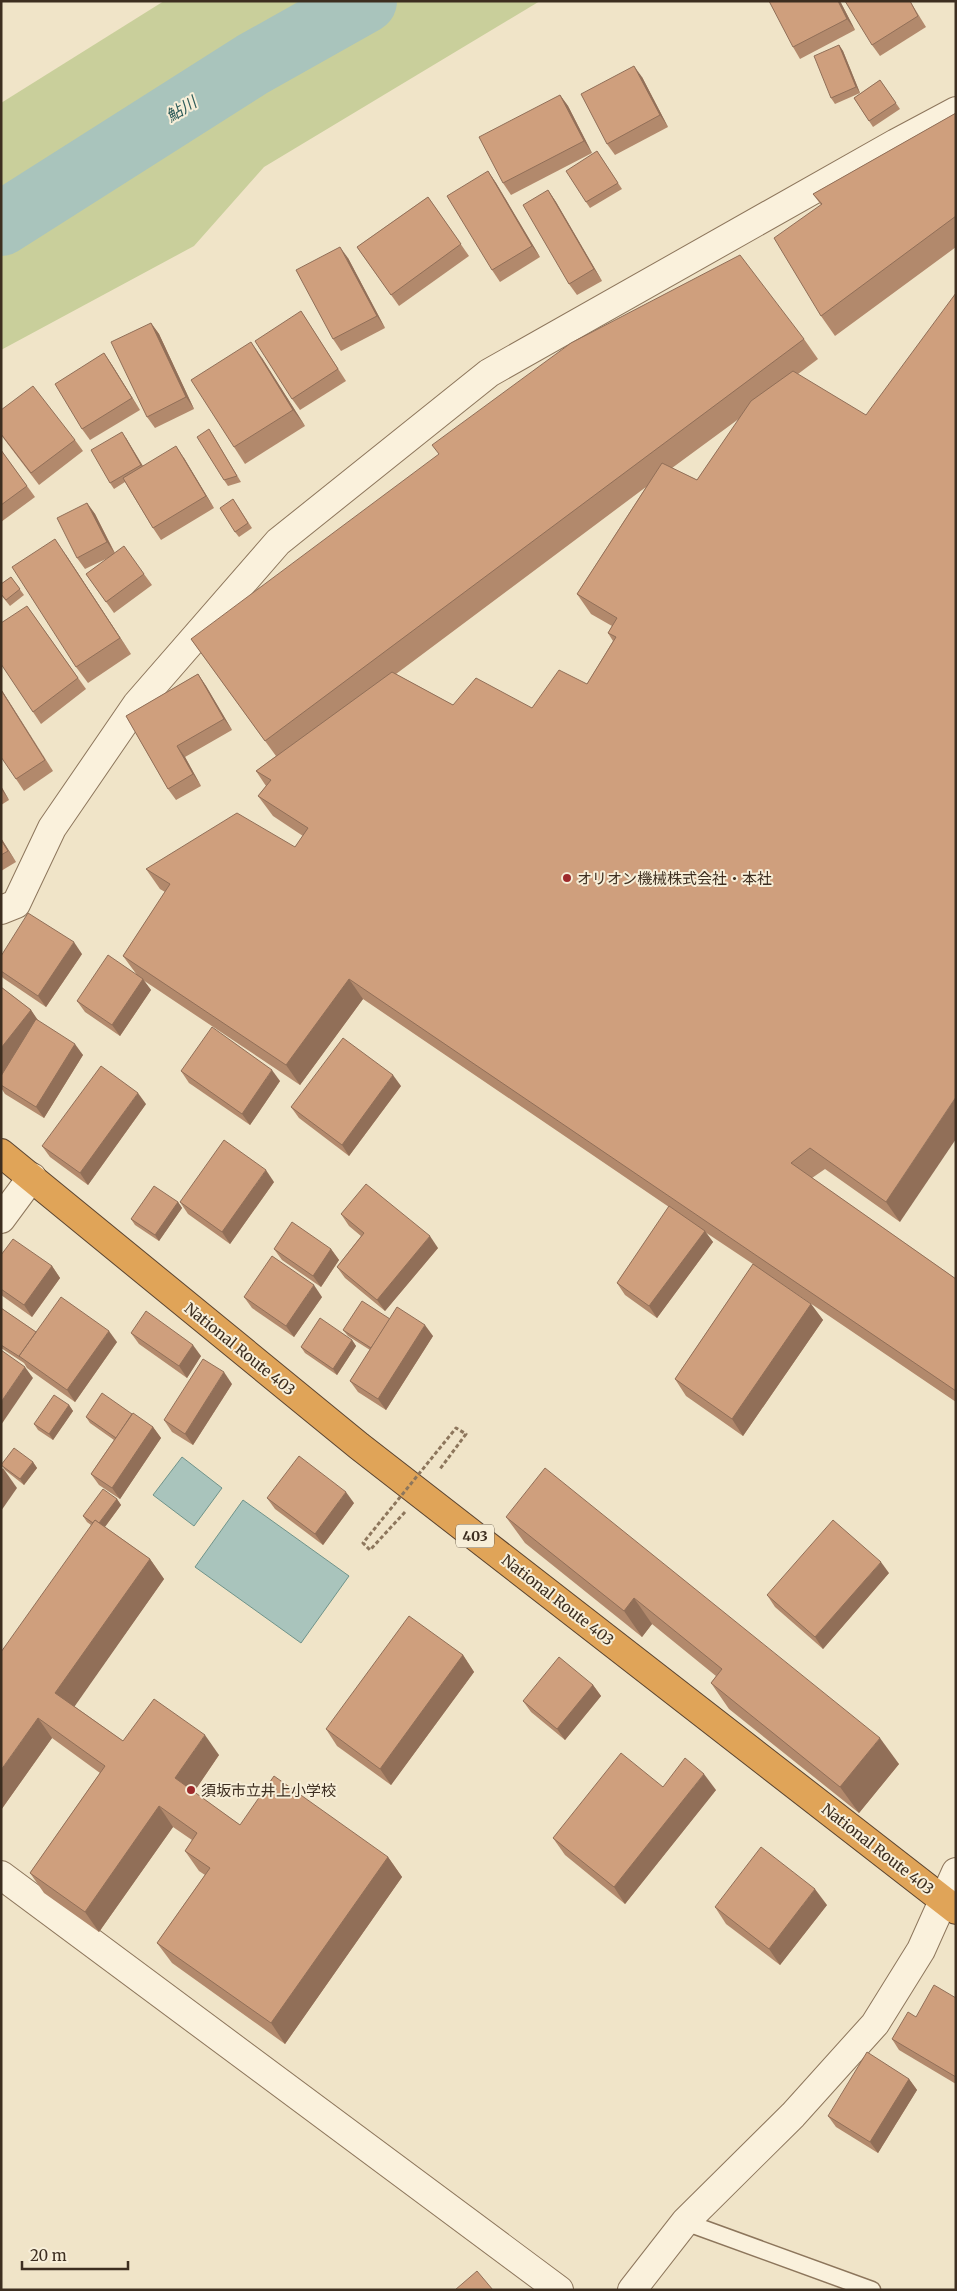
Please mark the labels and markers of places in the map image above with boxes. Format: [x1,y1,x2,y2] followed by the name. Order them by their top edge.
[577,869,772,888] place label: オリオン機械株式会社・本社
[561,872,573,884] marker: オリオン機械株式会社・本社
[201,1781,336,1800] place label: 須坂市立井上小学校
[185,1784,197,1796] marker: 須坂市立井上小学校

